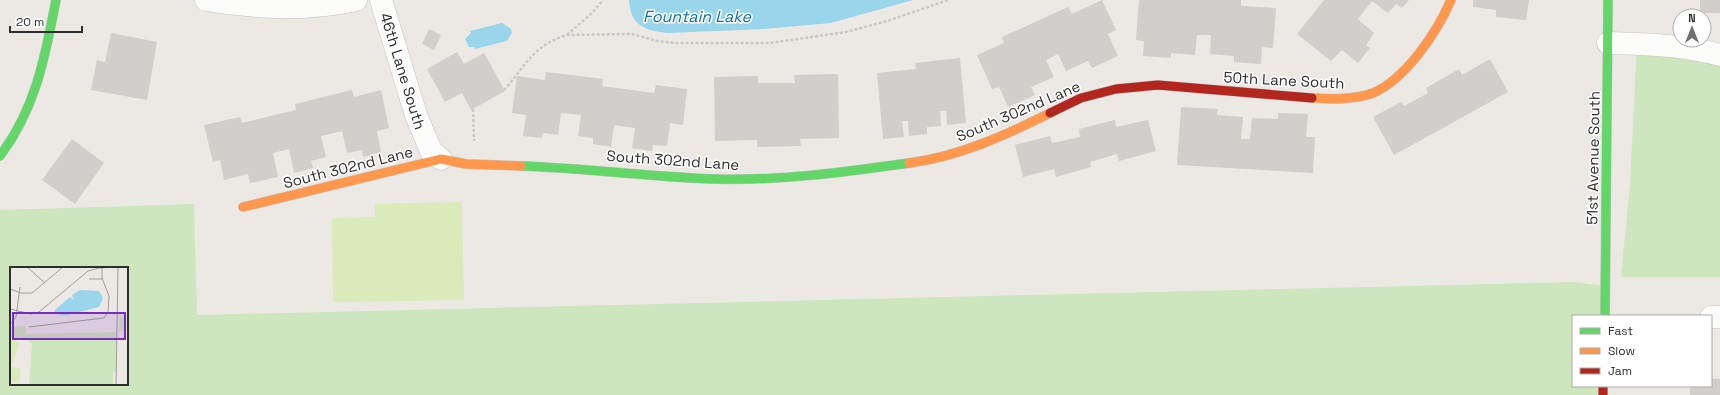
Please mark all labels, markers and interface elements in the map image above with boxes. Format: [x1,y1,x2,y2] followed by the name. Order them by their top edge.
[643,6,751,27] water label: Fountain Lake
[10,8,82,34] scale bar
[1672,8,1712,48] north arrow
[376,10,430,132] street label: 46th Lane South
[1688,11,1696,25] text: N
[16,14,44,30] text: 20 m
[1223,67,1345,93] street label: 50th Lane South
[953,76,1083,146] street label: South 302nd Lane
[1582,91,1604,225] street label: 51st Avenue South
[281,142,415,192] street label: South 302nd Lane
[606,146,740,174] street label: South 302nd Lane
[10,267,128,385] inset map
[1572,315,1712,387] legend
[1608,323,1633,339] text: Fast
[1608,343,1635,359] text: Slow
[1608,363,1632,379] text: Jam

